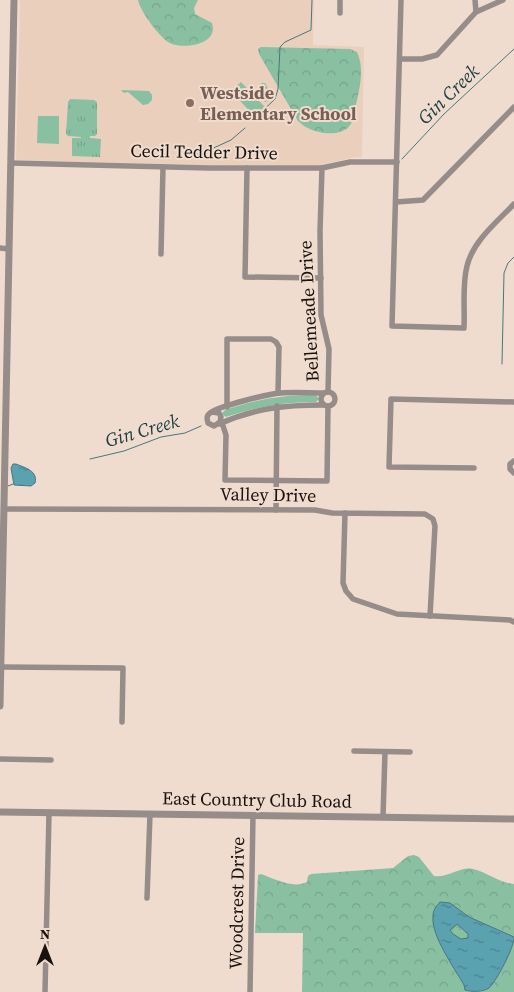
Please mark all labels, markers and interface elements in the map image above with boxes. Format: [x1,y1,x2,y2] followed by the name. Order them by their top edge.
[412,58,484,130] water label: Gin Creek
[200,80,357,126] place label: Westside Elementary School
[184,97,196,109] marker: Westside Elementary School
[130,138,278,165] street label: Cecil Tedder Drive
[292,240,325,382] street label: Bellemeade Drive
[102,407,182,453] water label: Gin Creek
[220,481,316,508] street label: Valley Drive
[162,785,352,814] street label: East Country Club Road
[223,836,250,970] street label: Woodcrest Drive
[20,922,70,972] north arrow
[40,924,50,944] text: N

